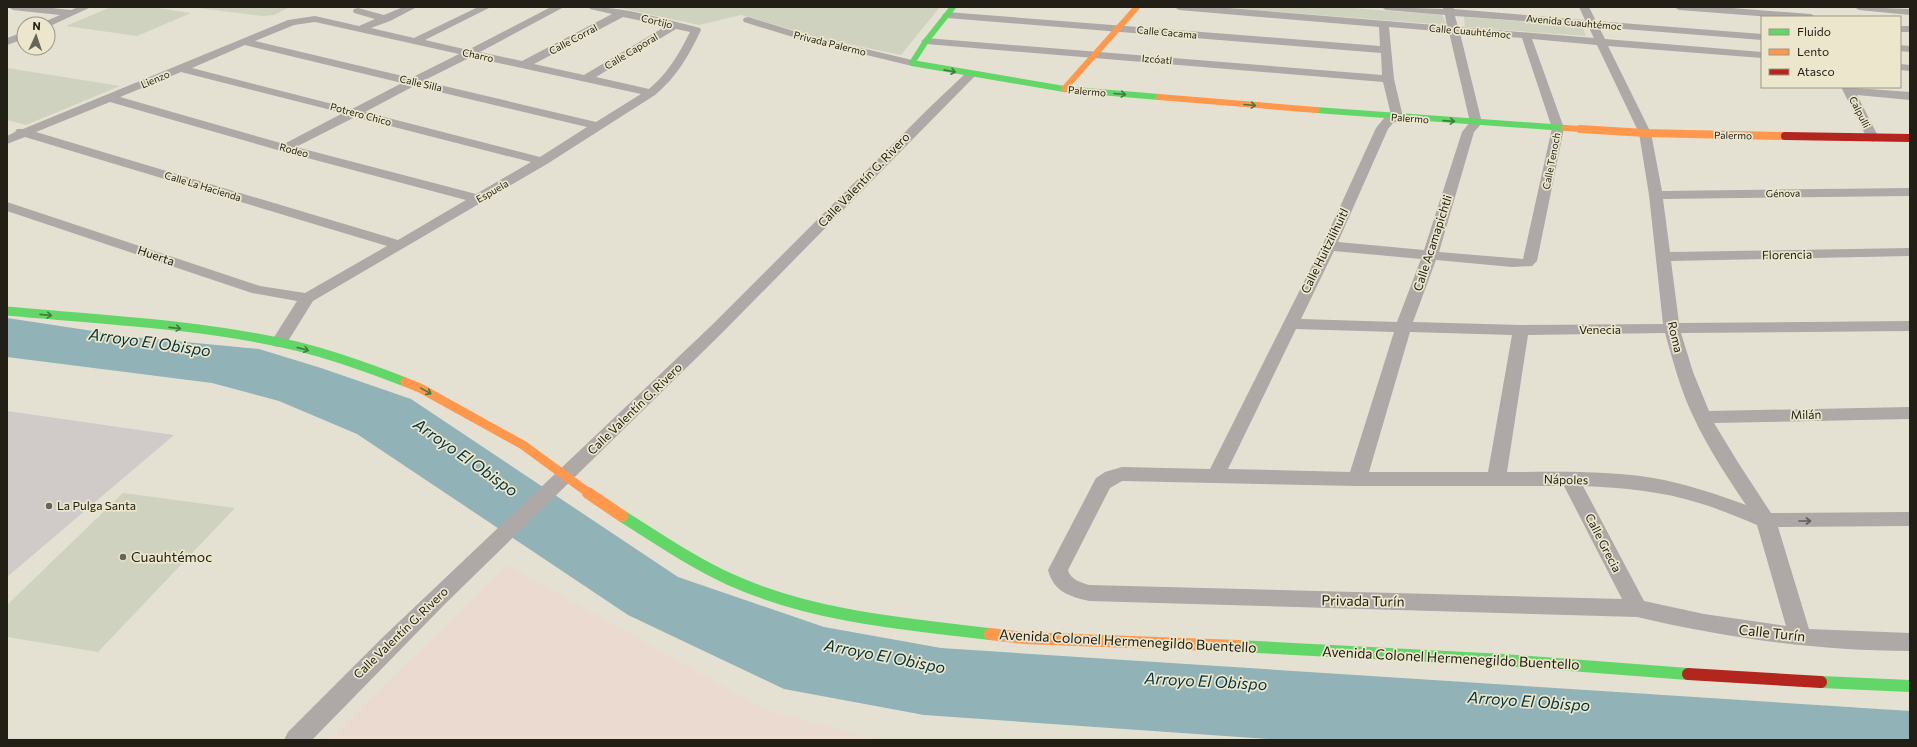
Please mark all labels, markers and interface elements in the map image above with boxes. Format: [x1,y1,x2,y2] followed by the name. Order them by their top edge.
[640,12,674,30] street label: Cortijo
[1526,12,1622,32] street label: Avenida Cuauhtémoc
[16,16,56,56] north arrow
[1761,16,1901,88] legend
[32,19,41,32] text: N
[547,21,599,57] street label: Calle Corral
[1428,21,1512,41] street label: Calle Cuauhtémoc
[1136,23,1198,41] street label: Calle Cacama
[1797,24,1831,38] text: Fluido
[793,28,867,58] street label: Privada Palermo
[602,30,660,72] street label: Calle Caporal
[1797,44,1829,58] text: Lento
[461,46,495,64] street label: Charro
[1141,52,1173,66] street label: Izcóatl
[1797,64,1835,78] text: Atasco
[943,67,956,75] one-way arrow
[139,68,171,90] street label: Lienzo
[399,72,443,94] street label: Calle Silla
[1068,83,1106,99] street label: Palermo
[1113,90,1126,98] one-way arrow
[1847,94,1873,130] street label: Calpulli
[329,100,393,128] street label: Potrero Chico
[1243,101,1256,108] one-way arrow
[1391,111,1429,125] street label: Palermo
[1442,117,1455,124] one-way arrow
[815,129,912,229] street label: Calle Valentín G. Rivero
[1714,129,1752,141] street label: Palermo
[1540,132,1562,190] street label: Calle Tenoch
[278,140,310,160] street label: Rodeo
[163,169,243,203] street label: Calle La Hacienda
[474,177,510,205] street label: Espuela
[1766,187,1800,199] street label: Génova
[1410,193,1454,293] street label: Calle Acamapichtli
[1297,206,1351,295] street label: Calle Huitzilíhuitl
[136,242,177,268] street label: Huerta
[1762,247,1812,261] street label: Florencia
[39,311,52,318] one-way arrow
[1666,320,1686,354] street label: Roma
[1579,322,1621,336] street label: Venecia
[87,323,212,359] water label: Arroyo El Obispo
[168,324,181,331] one-way arrow
[296,346,309,353] one-way arrow
[584,360,684,457] street label: Calle Valentín G. Rivero
[420,387,432,395] one-way arrow
[1790,407,1821,421] street label: Milán
[410,413,522,500] water label: Arroyo El Obispo
[1544,472,1588,486] street label: Nápoles
[57,498,136,512] place label: La Pulga Santa
[44,501,54,511] marker: La Pulga Santa
[1583,511,1625,574] street label: Calle Grecia
[1798,517,1811,525] one-way arrow
[131,548,212,565] place label: Cuauhtémoc
[118,552,128,562] marker: Cuauhtémoc
[350,584,450,681] street label: Calle Valentín G. Rivero
[1321,591,1405,610] street label: Privada Turín
[1738,621,1806,644] street label: Calle Turín
[999,625,1257,656] street label: Avenida Colonel Hermenegildo Buentello
[822,634,947,677] water label: Arroyo El Obispo
[1322,642,1580,673] street label: Avenida Colonel Hermenegildo Buentello
[1143,668,1268,693] water label: Arroyo El Obispo
[1466,687,1591,714] water label: Arroyo El Obispo

